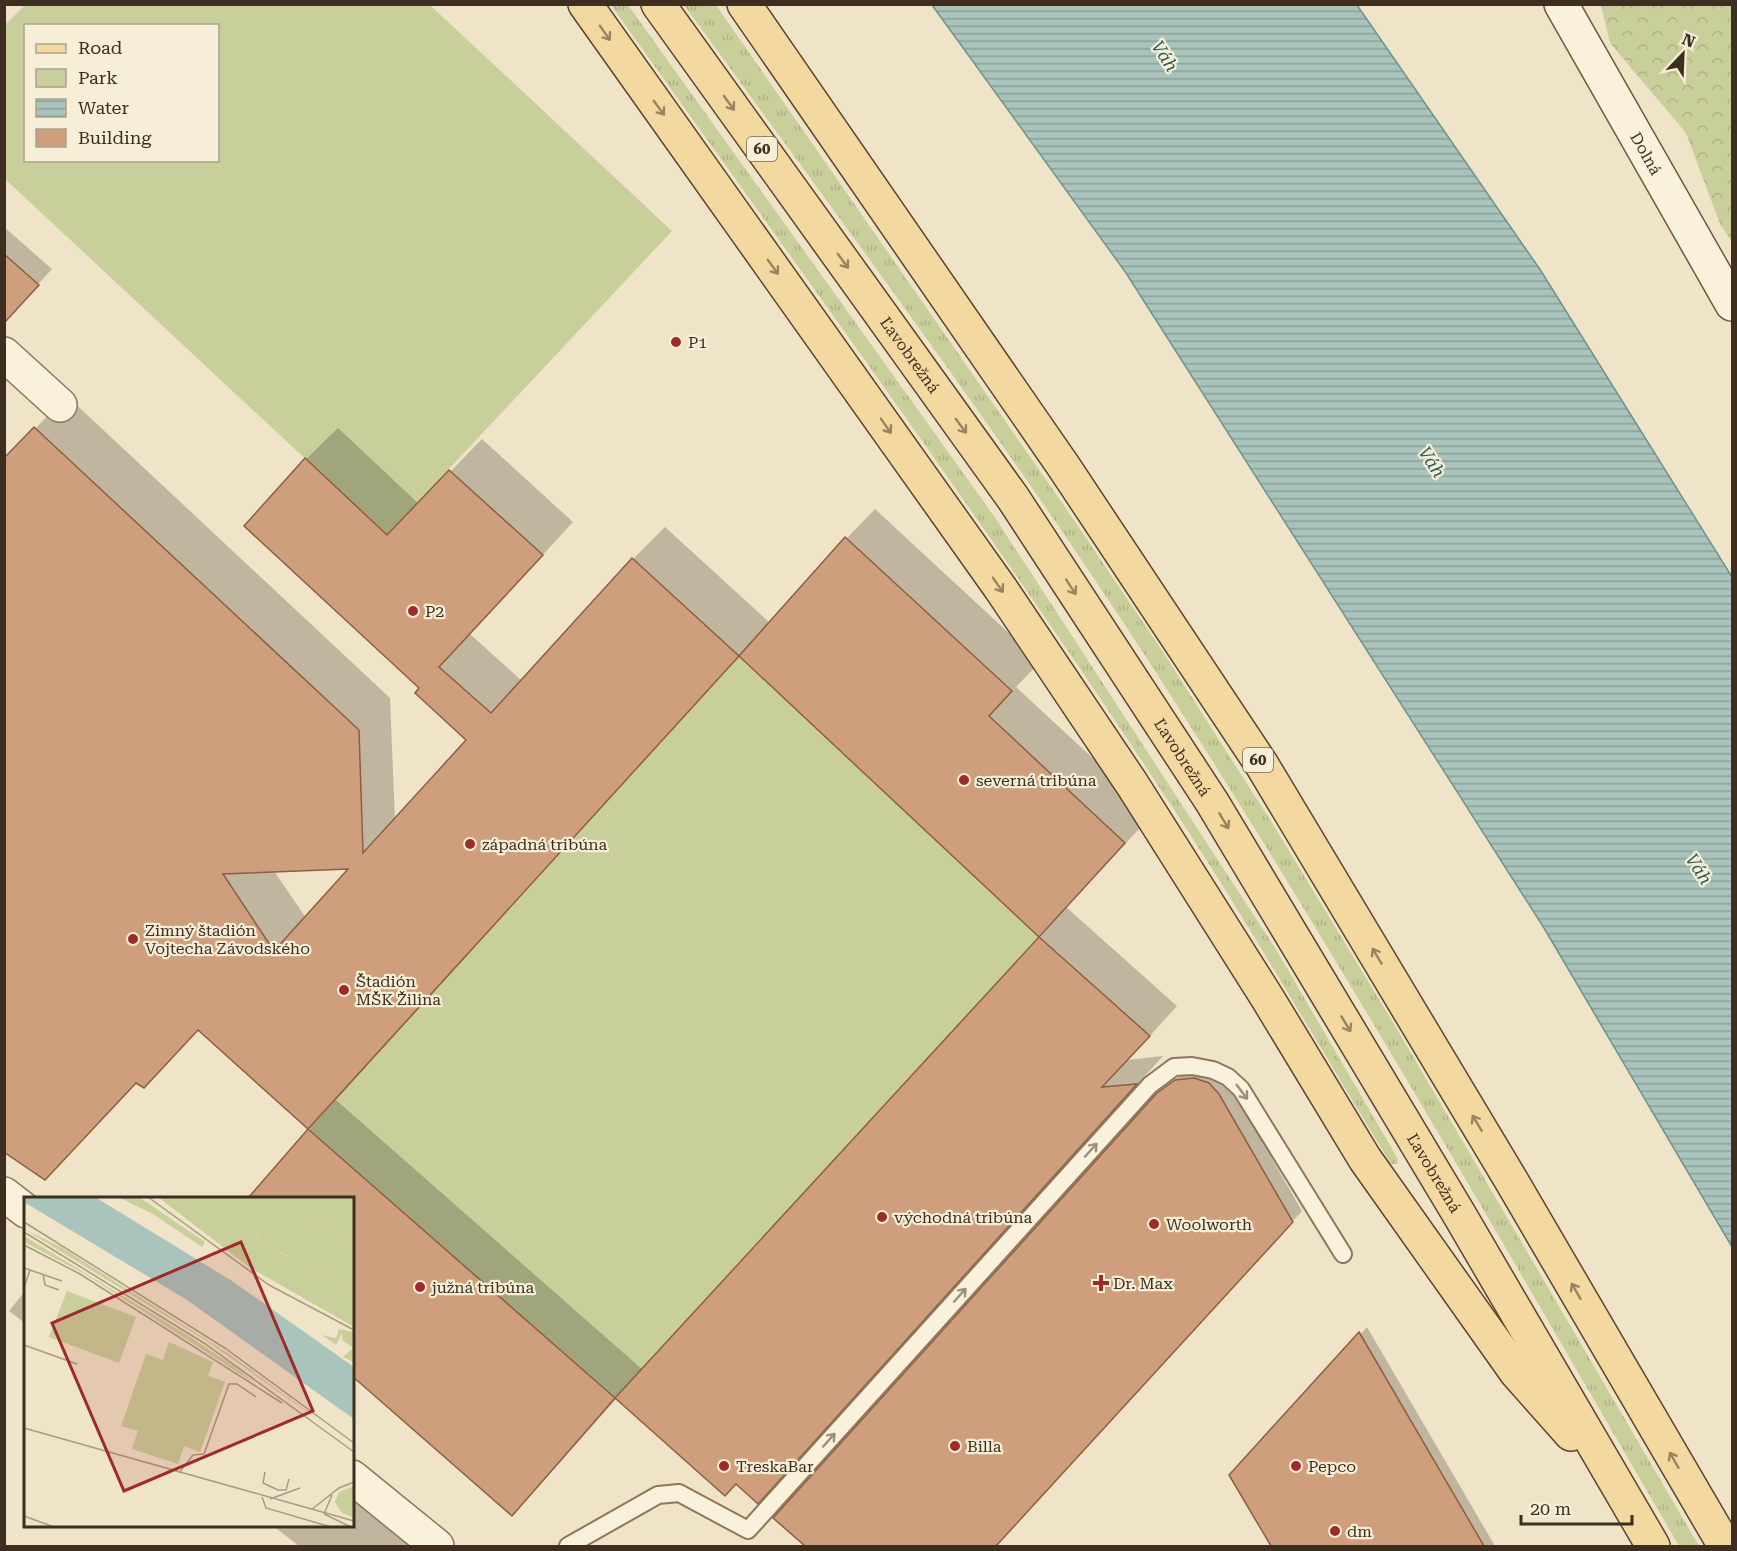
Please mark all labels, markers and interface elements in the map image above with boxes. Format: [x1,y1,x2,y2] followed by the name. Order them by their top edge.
[24,24,219,162] legend
[599,24,612,40] one-way arrow
[1653,24,1713,84] north arrow
[1679,29,1698,52] text: N
[78,37,123,58] text: Road
[1147,37,1183,75] water label: Váh
[78,67,118,88] text: Park
[723,95,735,111] one-way arrow
[78,97,129,118] text: Water
[653,100,666,116] one-way arrow
[78,127,152,148] text: Building
[1626,129,1666,178] street label: Dolná
[747,137,777,161] road number: 60
[837,253,849,269] one-way arrow
[767,259,779,275] one-way arrow
[876,313,944,397] street label: Ľavobrežná
[688,333,707,352] place label: P1
[669,335,683,349] marker: P1
[880,417,892,434] one-way arrow
[955,417,967,434] one-way arrow
[1414,443,1450,481] water label: Váh
[992,577,1004,593] one-way arrow
[1065,578,1077,595] one-way arrow
[425,602,444,621] place label: P2
[406,604,420,618] marker: P2
[1150,715,1215,800] street label: Ľavobrežná
[1243,748,1273,772] road number: 60
[976,771,1097,790] place label: severná tribúna
[957,773,971,787] marker: severná tribúna
[1218,812,1230,829] one-way arrow
[482,835,608,854] place label: západná tribúna
[463,837,477,851] marker: západná tribúna
[1681,850,1717,888] water label: Váh
[145,921,310,958] place label: Zimný štadión Vojtecha Závodského
[126,932,140,946] marker: Zimný štadión Vojtecha Závodského
[1371,948,1383,965] one-way arrow
[356,972,441,1009] place label: Štadión MŠK Žilina
[337,983,351,997] marker: Štadión MŠK Žilina
[1340,1015,1352,1032] one-way arrow
[1236,1084,1248,1100] one-way arrow
[1471,1115,1483,1132] one-way arrow
[1403,1130,1466,1216] street label: Ľavobrežná
[1084,1143,1098,1158] one-way arrow
[24,1197,354,1527] inset map
[894,1208,1032,1227] place label: východná tribúna
[875,1210,889,1224] marker: východná tribúna
[1166,1215,1252,1234] place label: Woolworth
[1147,1217,1161,1231] marker: Woolworth
[1113,1274,1173,1293] place label: Dr. Max
[1094,1276,1108,1290] marker: Dr. Max
[431,1278,535,1297] place label: južná tribúna
[413,1280,427,1294] marker: južná tribúna
[1570,1283,1582,1300] one-way arrow
[953,1288,967,1303] one-way arrow
[822,1433,836,1448] one-way arrow
[967,1437,1002,1456] place label: Billa
[948,1439,962,1453] marker: Billa
[1668,1452,1680,1469] one-way arrow
[736,1457,814,1476] place label: TreskaBar
[1308,1457,1356,1476] place label: Pepco
[717,1459,731,1473] marker: TreskaBar
[1289,1459,1303,1473] marker: Pepco
[1521,1488,1632,1526] scale bar
[1530,1498,1571,1519] text: 20 m
[1347,1522,1372,1541] place label: dm
[1328,1524,1342,1538] marker: dm

